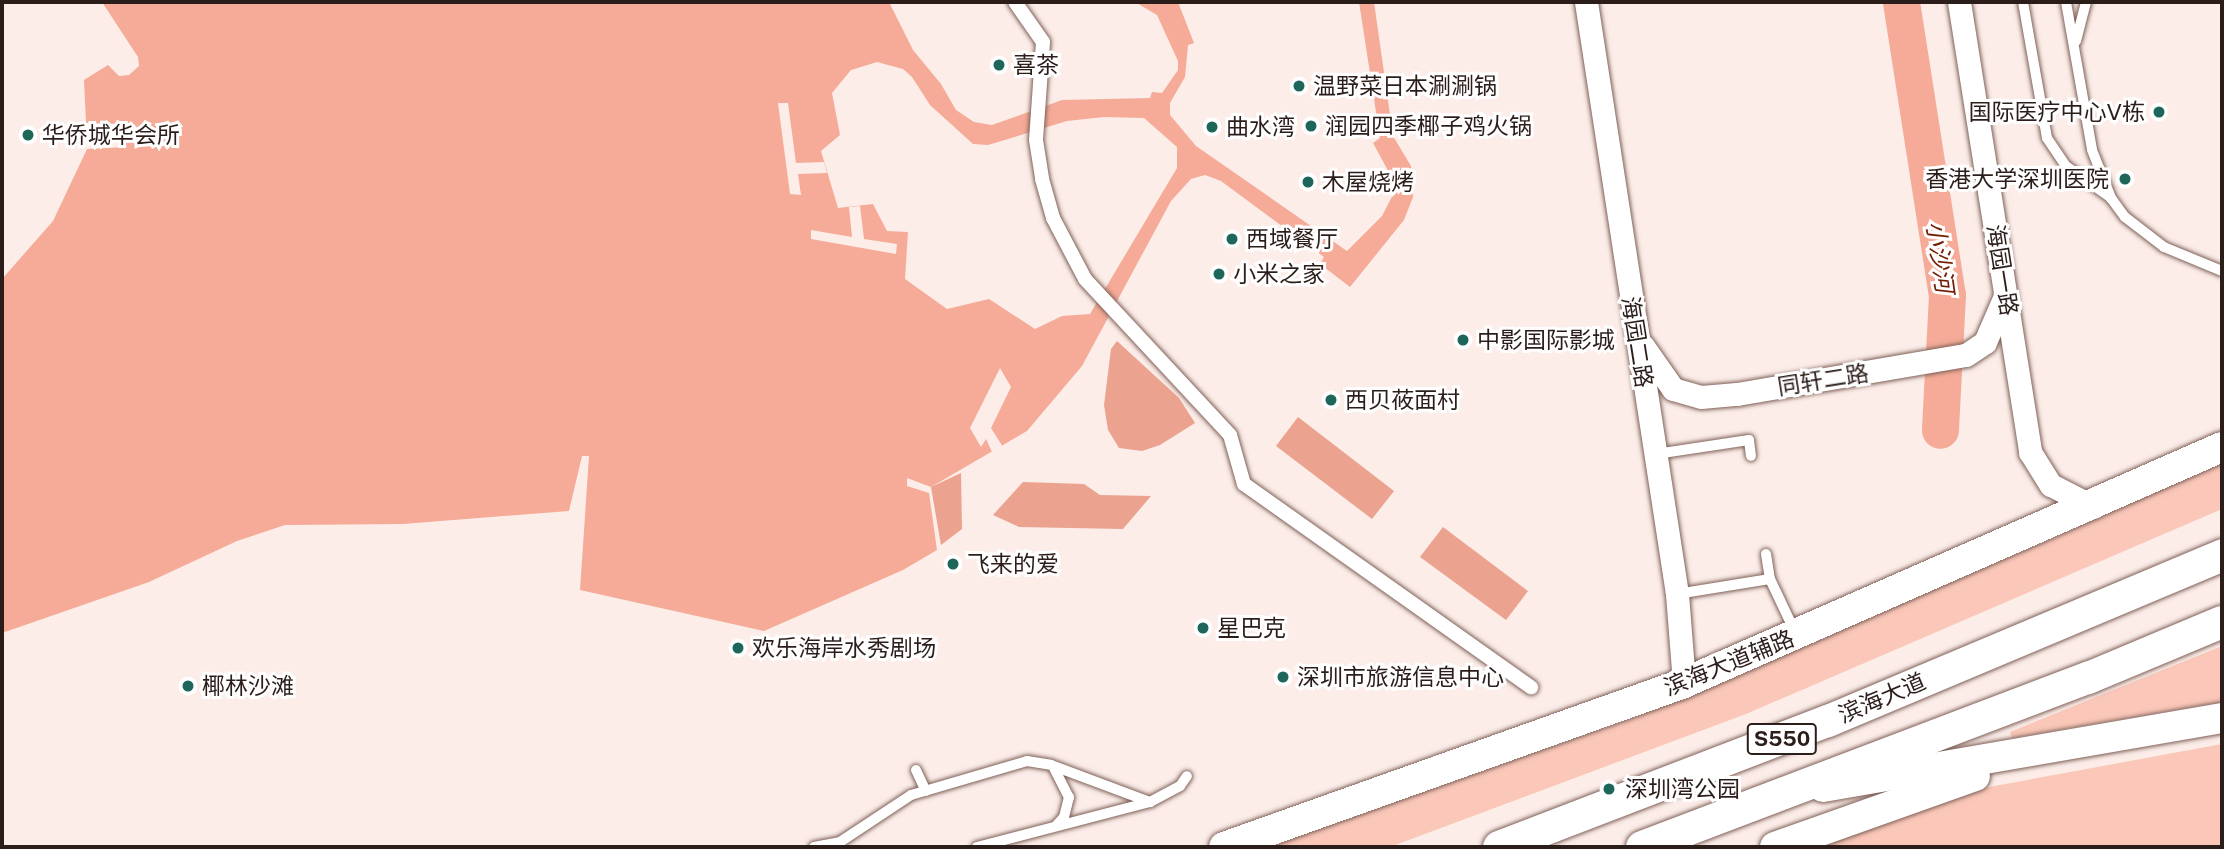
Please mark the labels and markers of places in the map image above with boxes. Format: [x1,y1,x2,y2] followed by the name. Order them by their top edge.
[1013,51,1059,79] place label: 喜茶
[991,57,1007,73] marker: 喜茶
[1313,72,1497,100] place label: 温野菜日本涮涮锅
[1291,78,1307,94] marker: 温野菜日本涮涮锅
[1969,98,2145,126] place label: 国际医疗中心V栋
[2151,104,2167,120] marker: 国际医疗中心V栋
[1325,112,1532,140] place label: 润园四季椰子鸡火锅
[1226,113,1295,141] place label: 曲水湾
[1303,118,1319,134] marker: 润园四季椰子鸡火锅
[1204,119,1220,135] marker: 曲水湾
[42,121,180,149] place label: 华侨城华会所
[20,127,36,143] marker: 华侨城华会所
[1925,165,2109,193] place label: 香港大学深圳医院
[1322,168,1414,196] place label: 木屋烧烤
[2115,169,2135,189] marker: 香港大学深圳医院
[1300,174,1316,190] marker: 木屋烧烤
[1246,225,1338,253] place label: 西域餐厅
[1224,231,1240,247] marker: 西域餐厅
[1233,260,1325,288] place label: 小米之家
[1211,266,1227,282] marker: 小米之家
[1477,326,1615,354] place label: 中影国际影城
[1455,332,1471,348] marker: 中影国际影城
[1345,386,1460,414] place label: 西贝莜面村
[1323,392,1339,408] marker: 西贝莜面村
[967,550,1059,578] place label: 飞来的爱
[945,556,961,572] marker: 飞来的爱
[1217,614,1286,642] place label: 星巴克
[1195,620,1211,636] marker: 星巴克
[752,634,936,662] place label: 欢乐海岸水秀剧场
[730,640,746,656] marker: 欢乐海岸水秀剧场
[1297,663,1504,691] place label: 深圳市旅游信息中心
[1275,669,1291,685] marker: 深圳市旅游信息中心
[202,672,294,700] place label: 椰林沙滩
[180,678,196,694] marker: 椰林沙滩
[1625,775,1740,803] place label: 深圳湾公园
[1599,779,1619,799] marker: 深圳湾公园

